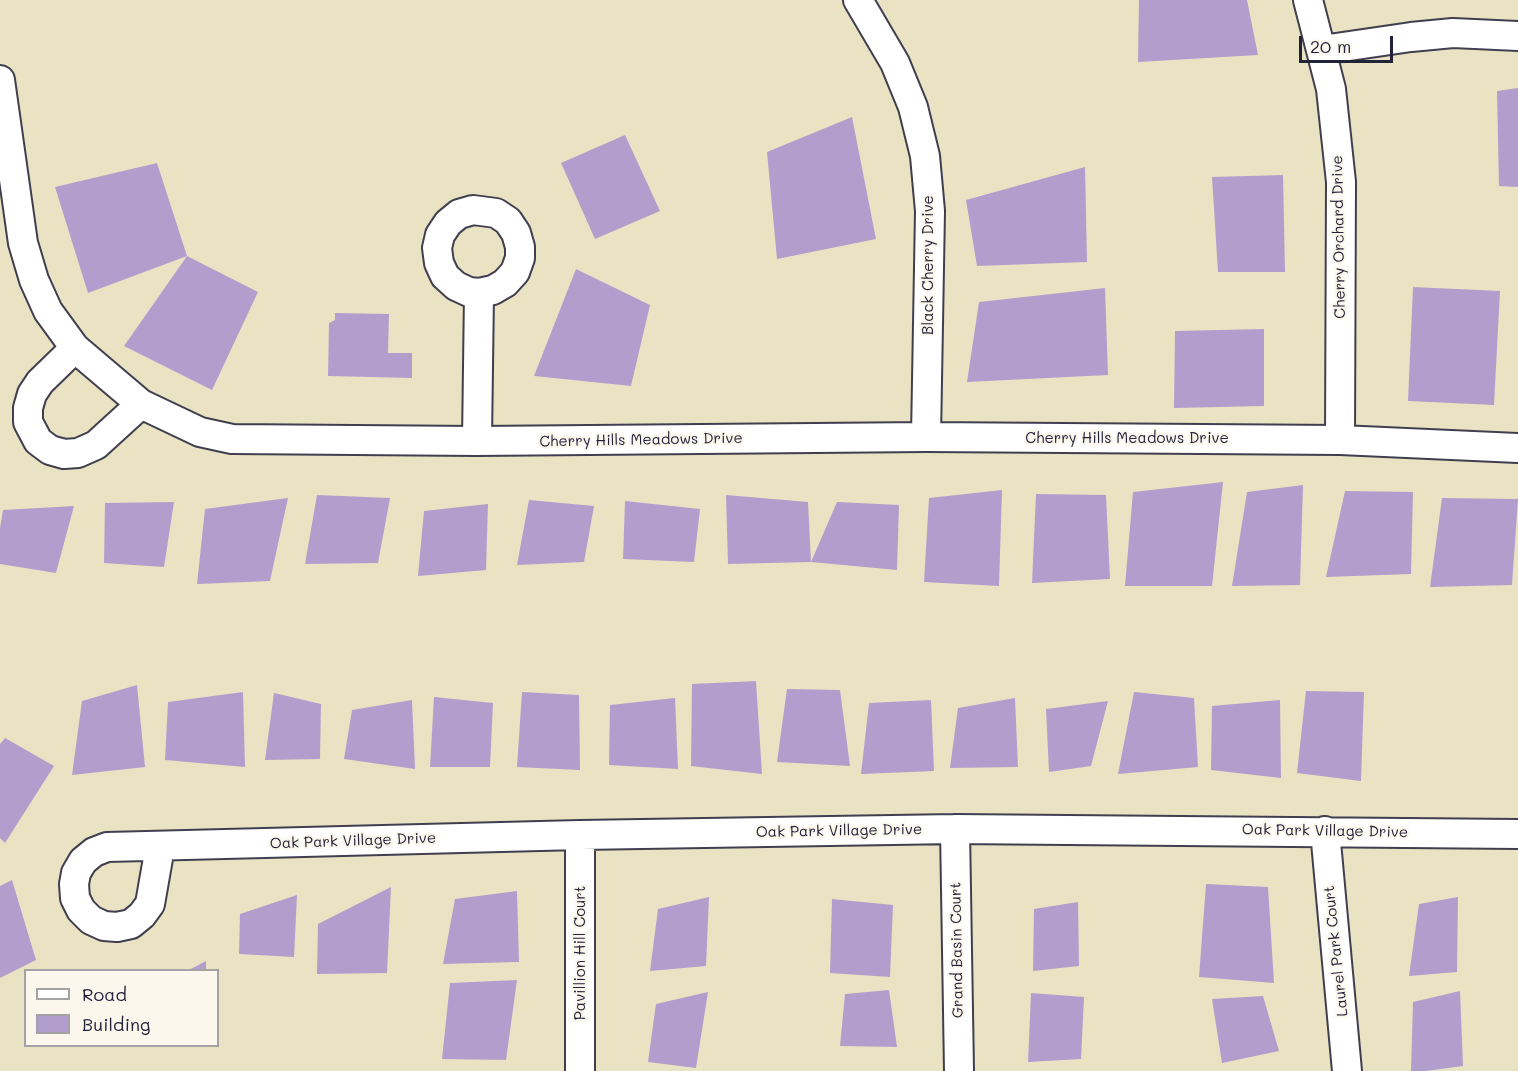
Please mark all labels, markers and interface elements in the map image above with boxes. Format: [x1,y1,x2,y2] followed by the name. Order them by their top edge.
[1302,24,1396,62] scale bar
[1310,34,1351,58] text: 20 m
[1329,155,1349,319] street label: Cherry Orchard Drive
[919,195,937,335] street label: Black Cherry Drive
[539,429,743,451] street label: Cherry Hills Meadows Drive
[1025,429,1229,447] street label: Cherry Hills Meadows Drive
[756,821,922,841] street label: Oak Park Village Drive
[1242,821,1408,841] street label: Oak Park Village Drive
[270,829,436,853] street label: Oak Park Village Drive
[947,882,967,1018] street label: Grand Basin Court
[1320,885,1352,1017] street label: Laurel Park Court
[571,886,589,1020] street label: Pavillion Hill Court
[24,969,219,1047] legend
[82,982,127,1006] text: Road
[82,1012,150,1036] text: Building

